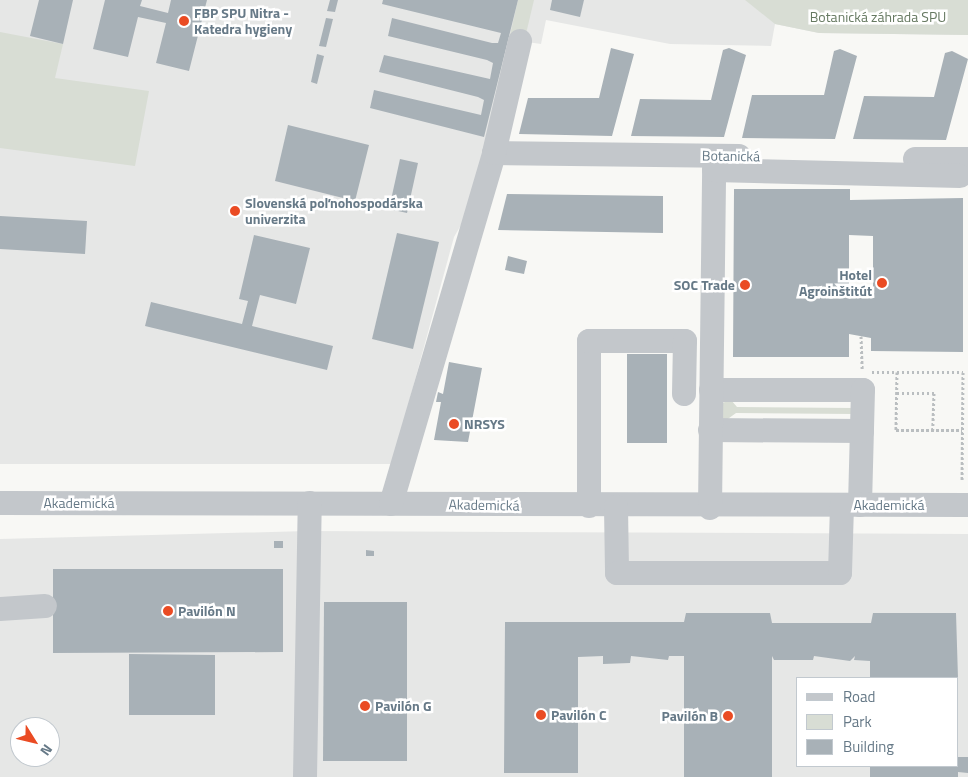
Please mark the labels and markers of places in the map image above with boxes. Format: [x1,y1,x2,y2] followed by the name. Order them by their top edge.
[194,5,292,38] place label: FBP SPU Nitra - Katedra hygieny
[178,15,190,27] marker: FBP SPU Nitra - Katedra hygieny
[245,195,423,228] place label: Slovenská poľnohospodárska univerzita
[229,205,241,217] marker: Slovenská poľnohospodárska univerzita
[799,267,872,300] place label: Hotel Agroinštitút
[674,277,735,293] place label: SOC Trade
[876,277,888,289] marker: Hotel Agroinštitút
[739,279,751,291] marker: SOC Trade
[464,416,505,432] place label: NRSYS
[448,418,460,430] marker: NRSYS
[178,603,236,619] place label: Pavilón N
[162,605,174,617] marker: Pavilón N
[375,698,431,714] place label: Pavilón G
[359,700,371,712] marker: Pavilón G
[551,707,606,723] place label: Pavilón C
[662,708,718,724] place label: Pavilón B
[535,709,547,721] marker: Pavilón C
[722,710,734,722] marker: Pavilón B

